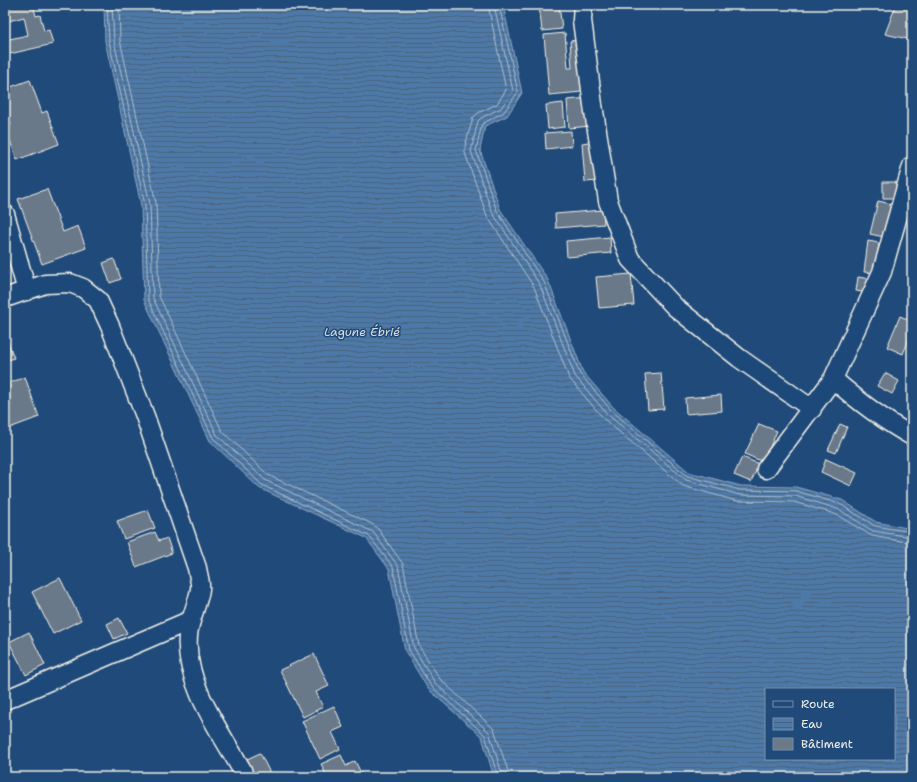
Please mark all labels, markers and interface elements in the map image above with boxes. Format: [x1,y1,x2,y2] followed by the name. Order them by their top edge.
[324,324,400,340] water label: Lagune Ébrié
[765,688,895,760] legend
[801,696,835,712] text: Route
[801,716,823,732] text: Eau
[801,736,853,752] text: Bâtiment

